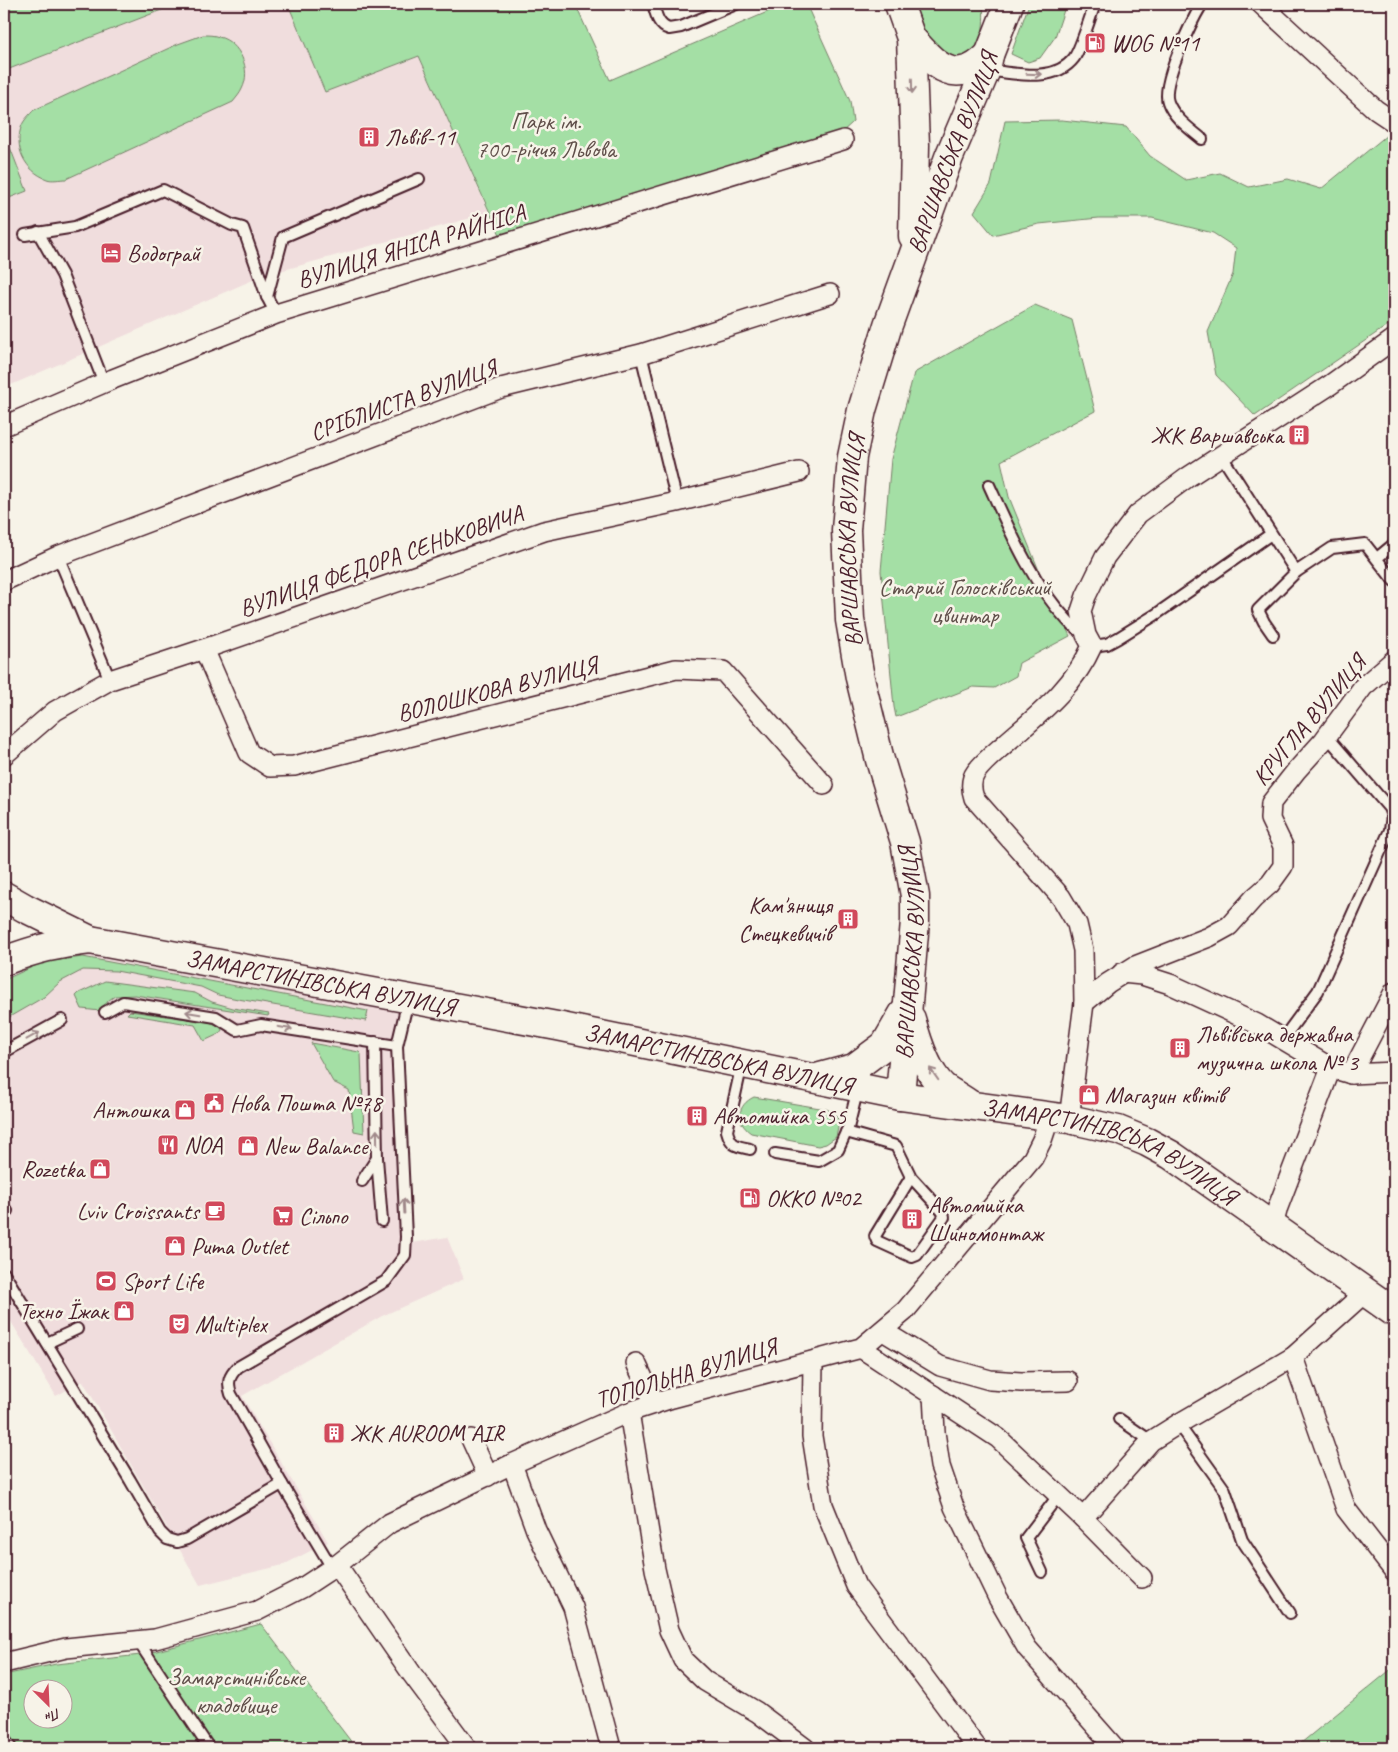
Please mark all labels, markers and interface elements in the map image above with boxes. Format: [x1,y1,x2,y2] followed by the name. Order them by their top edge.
[1111,28,1201,58] place label: WOG №11
[1083,31,1107,55] fuel station icon: WOG №11
[900,47,1005,257] street label: ВАРШАВСЬКА ВУЛИЦЯ
[1026,70,1042,79] one-way arrow
[908,78,917,94] one-way arrow
[476,106,618,164] park label: Парк ім. 700-річчя Львова
[385,122,457,152] place label: Львів-11
[357,125,381,149] building icon: Львів-11
[293,197,530,295] street label: ВУЛИЦЯ ЯНІСА РАЙНІСА
[127,238,202,268] place label: Водограй
[99,241,123,265] hotel icon: Водограй
[306,351,504,448] street label: СРІБЛИСТА ВУЛИЦЯ
[1150,420,1285,450] place label: ЖК Варшавська
[1287,423,1311,447] building icon: ЖК Варшавська
[831,428,872,650] street label: ВАРШАВСЬКА ВУЛИЦЯ
[235,498,528,624] street label: ВУЛИЦЯ ФЕДОРА СЕНЬКОВИЧА
[879,572,1053,630] park label: Старий Голосківський цвинтар
[1246,646,1375,791] street label: КРУГЛА ВУЛИЦЯ
[394,649,604,728] street label: ВОЛОШКОВА ВУЛИЦЯ
[888,841,931,1060] street label: ВАРШАВСЬКА ВУЛИЦЯ
[738,890,838,948] place label: Кам'яниця Стецкевичів
[836,907,860,931] building icon: Кам'яниця Стецкевичів
[183,943,461,1023] street label: ЗАМАРСТИНІВСЬКА ВУЛИЦЯ
[185,1008,201,1018] one-way arrow
[581,1017,859,1102] street label: ЗАМАРСТИНІВСЬКА ВУЛИЦЯ
[1196,1019,1360,1077] place label: Львівська державна музична школа № 3
[277,1024,293,1034] one-way arrow
[25,1031,40,1040] one-way arrow
[1168,1036,1192,1060] building icon: Львівська державна музична школа № 3
[929,1067,939,1081] one-way arrow
[1105,1080,1231,1110] place label: Магазин квітів
[1077,1083,1101,1107] shop icon: Магазин квітів
[230,1088,384,1118] place label: Нова Пошта №78
[202,1091,226,1115] public building icon: Нова Пошта №78
[980,1092,1245,1214] street label: ЗАМАРСТИНІВСЬКА ВУЛИЦЯ
[92,1095,170,1125] place label: Антошка
[173,1098,197,1122] shop icon: Антошка
[713,1101,847,1131] place label: Автомийка 555
[685,1104,709,1128] building icon: Автомийка 555
[184,1130,223,1160] place label: NOA
[372,1130,382,1146] one-way arrow
[264,1131,370,1161] place label: New Balance
[156,1133,180,1157] restaurant icon: NOA
[236,1134,260,1158] shop icon: New Balance
[21,1154,86,1184] place label: Rozetka
[88,1157,112,1181] shop icon: Rozetka
[766,1183,863,1213] place label: ОККО №02
[738,1186,762,1210] fuel station icon: ОККО №02
[928,1190,1045,1248] place label: Автомийка Шиномонтаж
[77,1196,201,1226] place label: Lviv Croissants
[203,1199,227,1223] cafe icon: Lviv Croissants
[400,1199,409,1215] one-way arrow
[299,1201,349,1231] place label: Сільпо
[271,1204,295,1228] supermarket icon: Сільпо
[900,1207,924,1231] building icon: Автомийка Шиномонтаж
[191,1231,290,1261] place label: Puma Outlet
[163,1234,187,1258] shop icon: Puma Outlet
[122,1266,205,1296] place label: Sport Life
[94,1269,118,1293] sports icon: Sport Life
[19,1296,110,1326] place label: Техно Їжак
[112,1299,136,1323] shop icon: Техно Їжак
[195,1309,269,1339] place label: Multiplex
[167,1312,191,1336] theatre icon: Multiplex
[592,1330,783,1415] street label: ТОПОЛЬНА ВУЛИЦЯ
[350,1418,506,1448] place label: ЖК AUROOM AIR
[322,1421,346,1445] building icon: ЖК AUROOM AIR
[167,1662,307,1720] park label: Замарстинівське кладовище
[22,1680,72,1730] north arrow
[42,1705,63,1726] text: Пн

